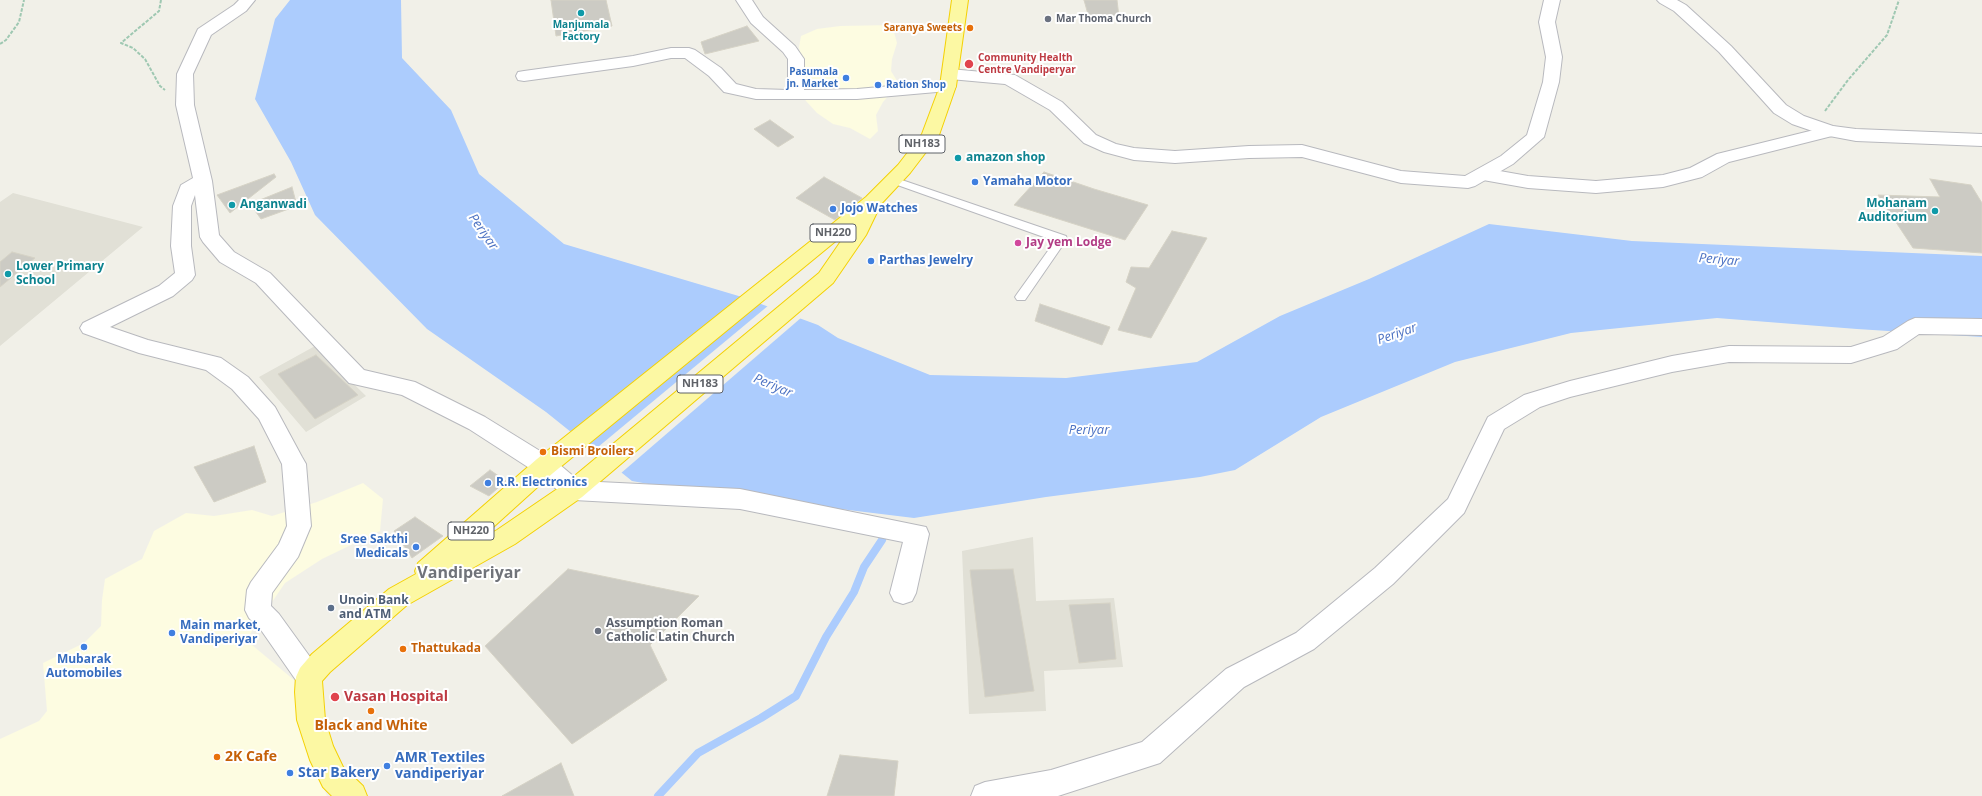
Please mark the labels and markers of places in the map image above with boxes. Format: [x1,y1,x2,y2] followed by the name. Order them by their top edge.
[576,8,586,18] marker: Manjumala Factory
[1056,13,1151,25] place label: Mar Thoma Church
[1043,14,1053,24] marker: Mar Thoma Church
[553,19,609,42] place label: Manjumala Factory
[884,22,962,34] place label: Saranya Sweets
[965,23,975,33] marker: Saranya Sweets
[978,52,1076,76] place label: Community Health Centre Vandiperyar
[963,58,975,70] marker: Community Health Centre Vandiperyar
[786,66,838,90] place label: Pasumala jn. Market
[841,73,851,83] marker: Pasumala jn. Market
[886,79,946,91] place label: Ration Shop
[873,80,883,90] marker: Ration Shop
[966,151,1045,165] place label: amazon shop
[953,153,963,163] marker: amazon shop
[983,175,1072,189] place label: Yamaha Motor
[970,177,980,187] marker: Yamaha Motor
[1858,197,1927,225] place label: Mohanam Auditorium
[240,198,307,212] place label: Anganwadi
[227,200,237,210] marker: Anganwadi
[841,202,918,216] place label: Jojo Watches
[828,204,838,214] marker: Jojo Watches
[1930,206,1940,216] marker: Mohanam Auditorium
[1026,236,1112,250] place label: Jay yem Lodge
[1013,238,1023,248] marker: Jay yem Lodge
[879,254,973,268] place label: Parthas Jewelry
[866,256,876,266] marker: Parthas Jewelry
[16,260,104,288] place label: Lower Primary School
[3,269,13,279] marker: Lower Primary School
[551,445,634,459] place label: Bismi Broilers
[538,447,548,457] marker: Bismi Broilers
[496,476,587,490] place label: R.R. Electronics
[483,478,493,488] marker: R.R. Electronics
[341,533,408,561] place label: Sree Sakthi Medicals
[411,542,421,552] marker: Sree Sakthi Medicals
[339,594,409,622] place label: Unoin Bank and ATM
[326,603,336,613] marker: Unoin Bank and ATM
[606,617,735,645] place label: Assumption Roman Catholic Latin Church
[180,619,261,647] place label: Main market, Vandiperiyar
[593,626,603,636] marker: Assumption Roman Catholic Latin Church
[167,628,177,638] marker: Main market, Vandiperiyar
[79,642,89,652] marker: Mubarak Automobiles
[411,642,481,656] place label: Thattukada
[398,644,408,654] marker: Thattukada
[46,653,122,681] place label: Mubarak Automobiles
[344,689,448,705] place label: Vasan Hospital
[329,691,341,703] marker: Vasan Hospital
[366,706,376,716] marker: Black and White
[314,718,428,734] place label: Black and White
[225,749,277,765] place label: 2K Cafe
[395,750,485,782] place label: AMR Textiles vandiperiyar
[212,752,222,762] marker: 2K Cafe
[382,761,392,771] marker: AMR Textiles vandiperiyar
[298,765,379,781] place label: Star Bakery
[285,768,295,778] marker: Star Bakery

